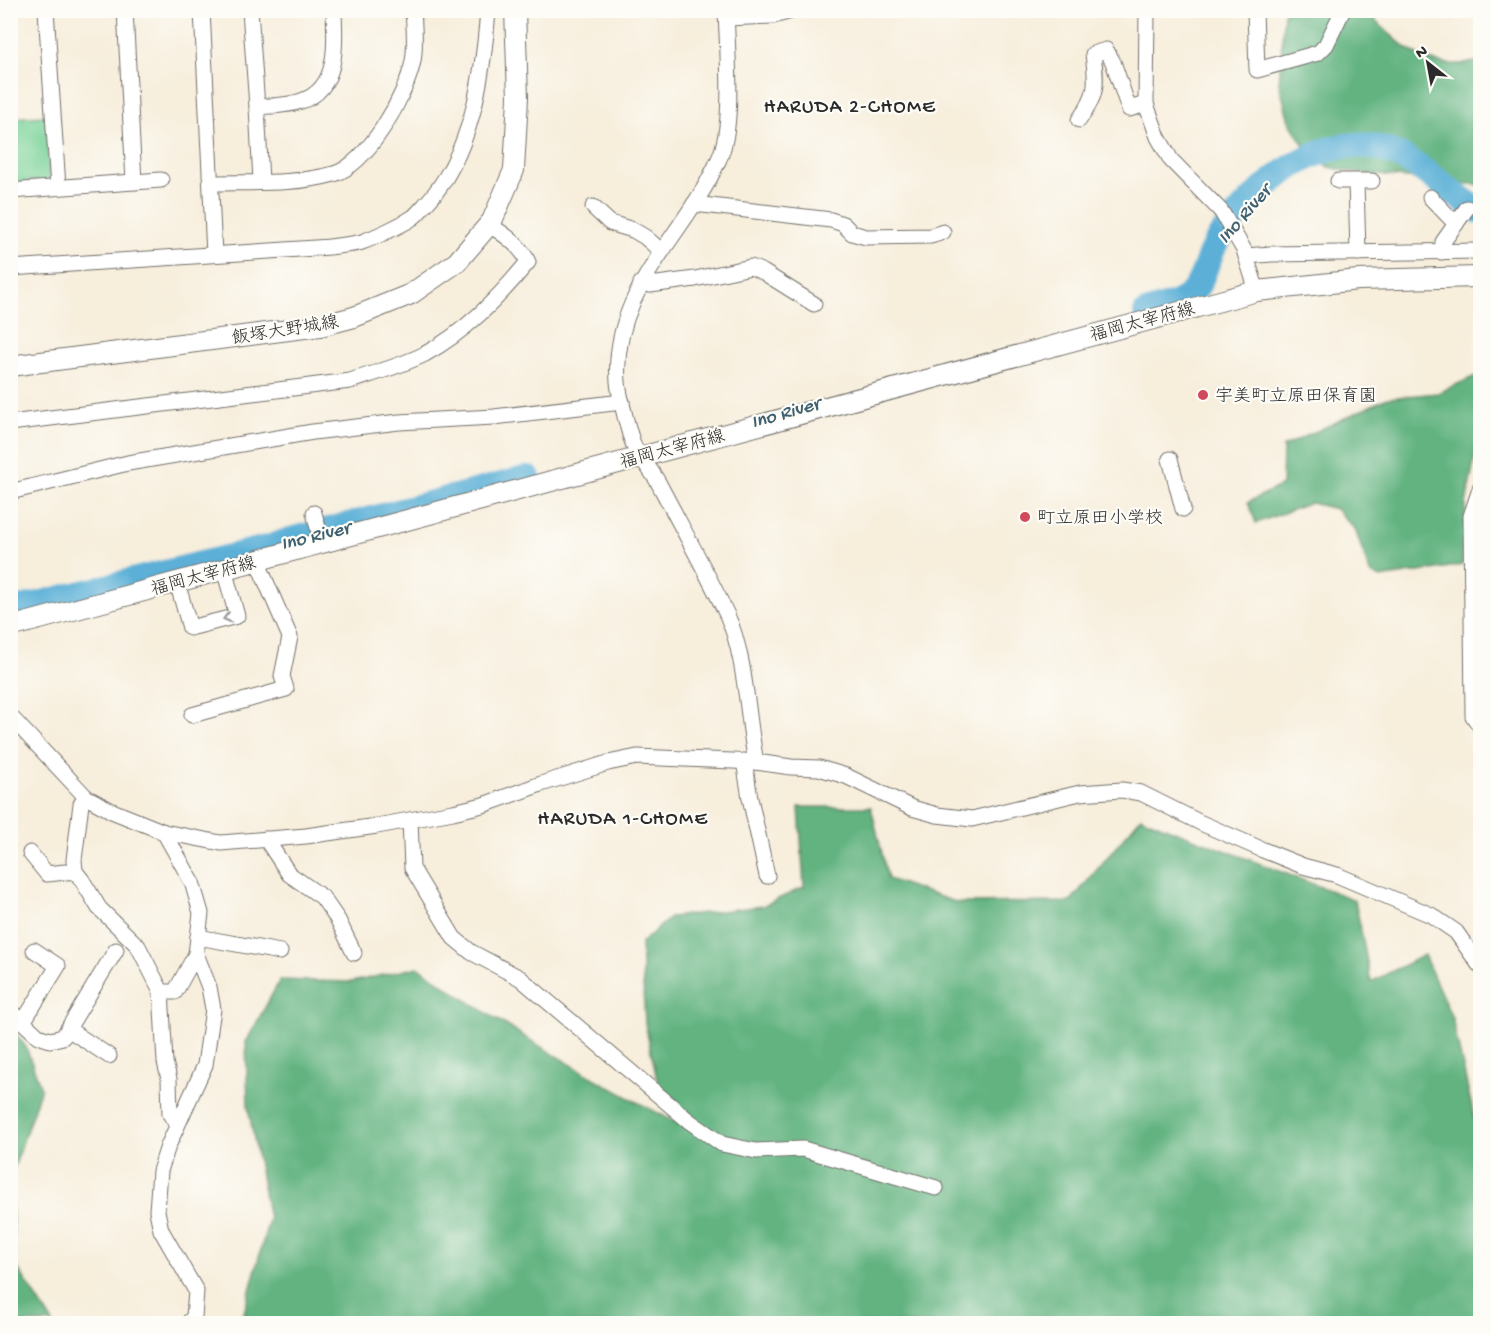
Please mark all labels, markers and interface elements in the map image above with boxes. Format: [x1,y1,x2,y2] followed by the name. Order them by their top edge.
[1398,33,1458,93] north arrow
[1413,42,1432,64] text: N
[764,97,936,120] district label: HARUDA 2-CHOME
[1214,178,1280,249] water label: Ino River
[1088,298,1198,348] street label: 福岡太宰府線
[230,312,340,350] street label: 飯塚大野城線
[1215,386,1377,408] place label: 宇美町立原田保育園
[1196,388,1210,402] marker: 宇美町立原田保育園
[749,393,827,435] water label: Ino River
[618,425,728,475] street label: 福岡太宰府線
[1037,508,1163,530] place label: 町立原田小学校
[1018,510,1032,524] marker: 町立原田小学校
[279,517,357,557] water label: Ino River
[149,552,259,602] street label: 福岡太宰府線
[222,611,232,624] one-way arrow
[538,809,708,832] district label: HARUDA 1-CHOME

